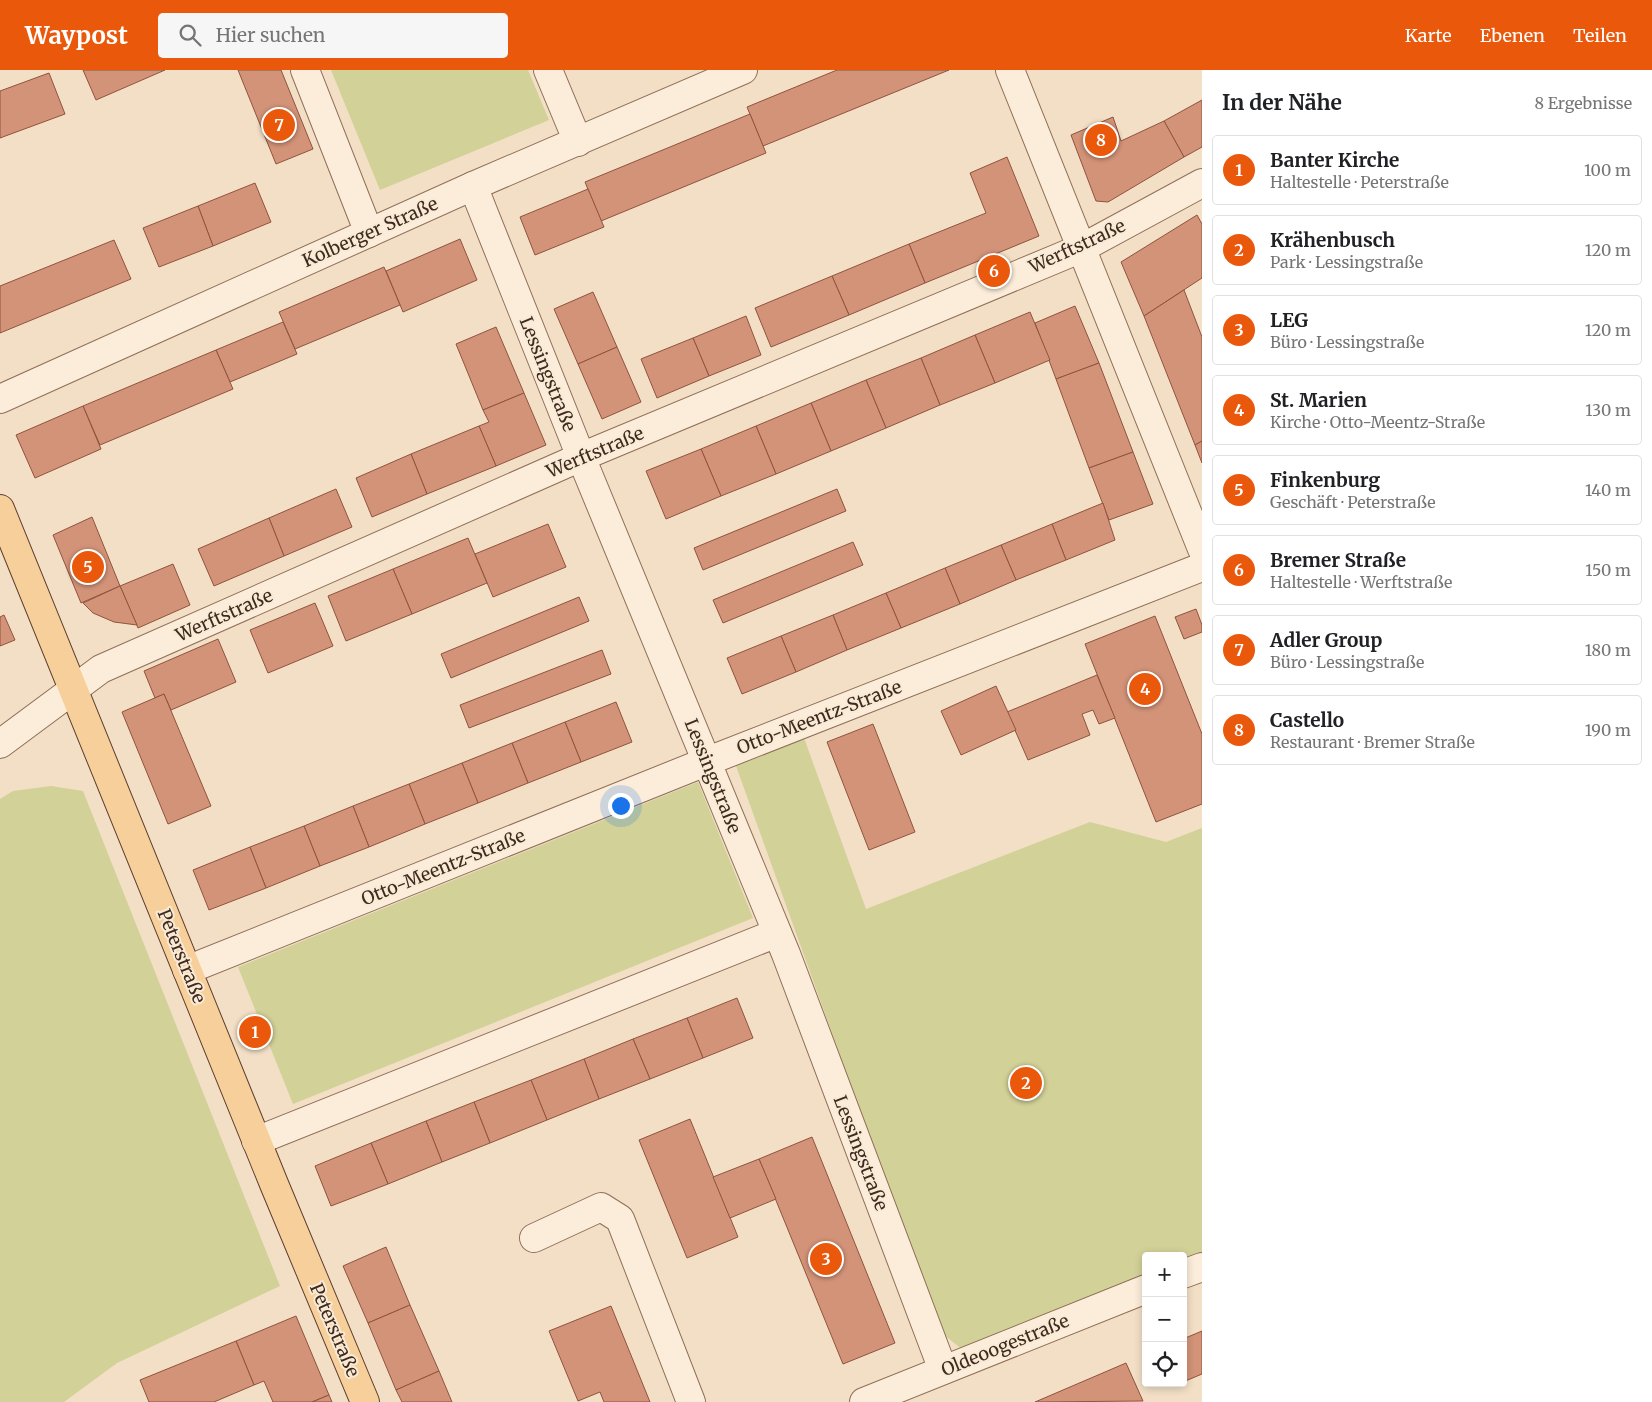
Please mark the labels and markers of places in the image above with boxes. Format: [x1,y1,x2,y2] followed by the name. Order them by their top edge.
[263,106,295,144] pin: 7
[1085,121,1117,159] pin: 8
[978,252,1010,290] pin: 6
[72,548,104,586] pin: 5
[1129,670,1161,708] pin: 4
[239,1013,271,1051] pin: 1
[1010,1064,1042,1102] pin: 2
[810,1240,842,1278] pin: 3

